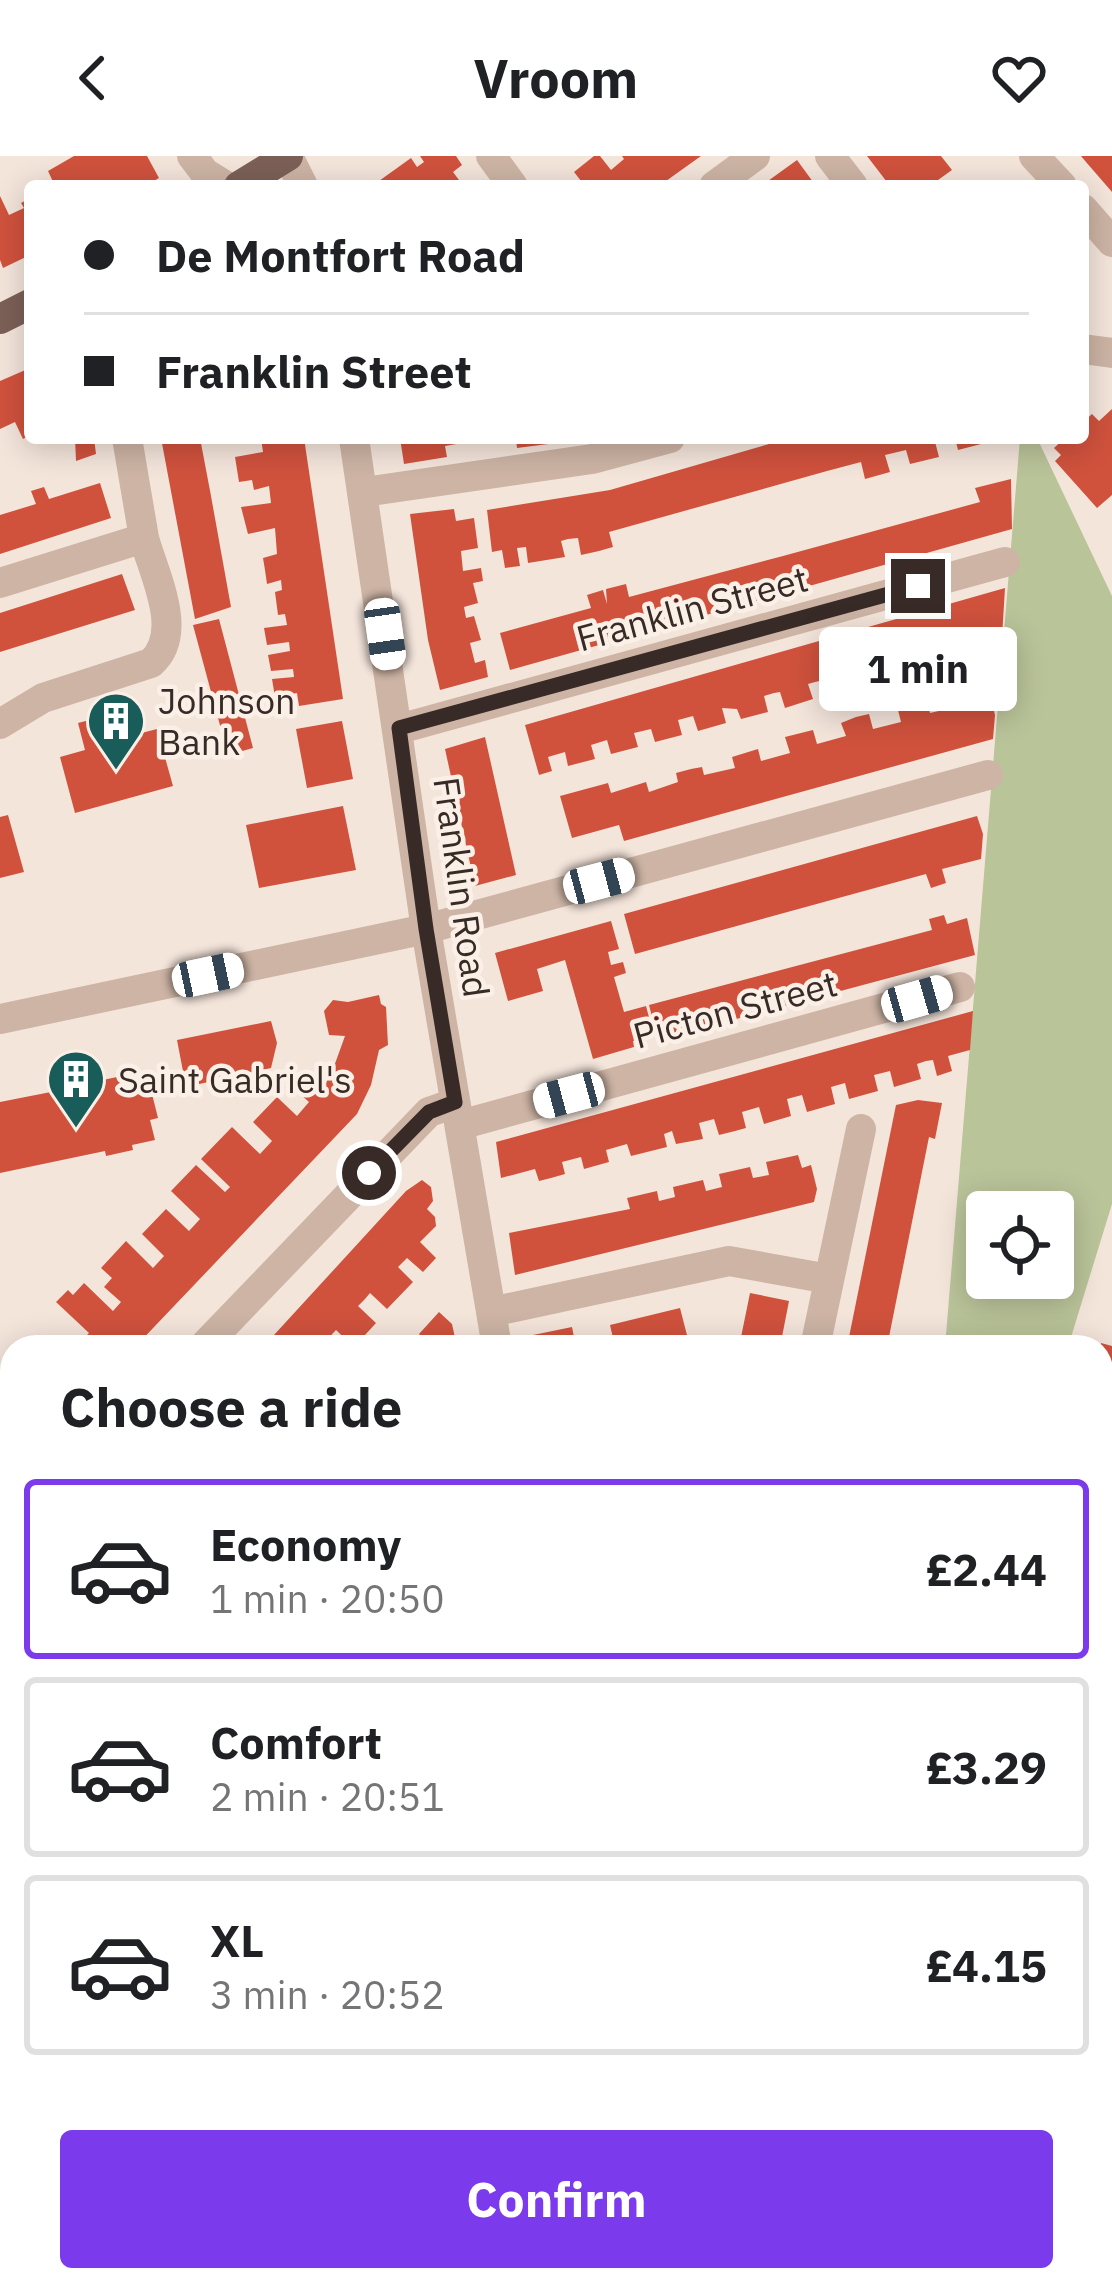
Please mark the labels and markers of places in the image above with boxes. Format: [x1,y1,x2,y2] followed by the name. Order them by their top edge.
[158,677,296,765] place label: Johnson Bank
[85,690,147,772] building icon: Johnson Bank
[45,1048,107,1130] building icon: Saint Gabriel's
[118,1056,352,1103] place label: Saint Gabriel's

